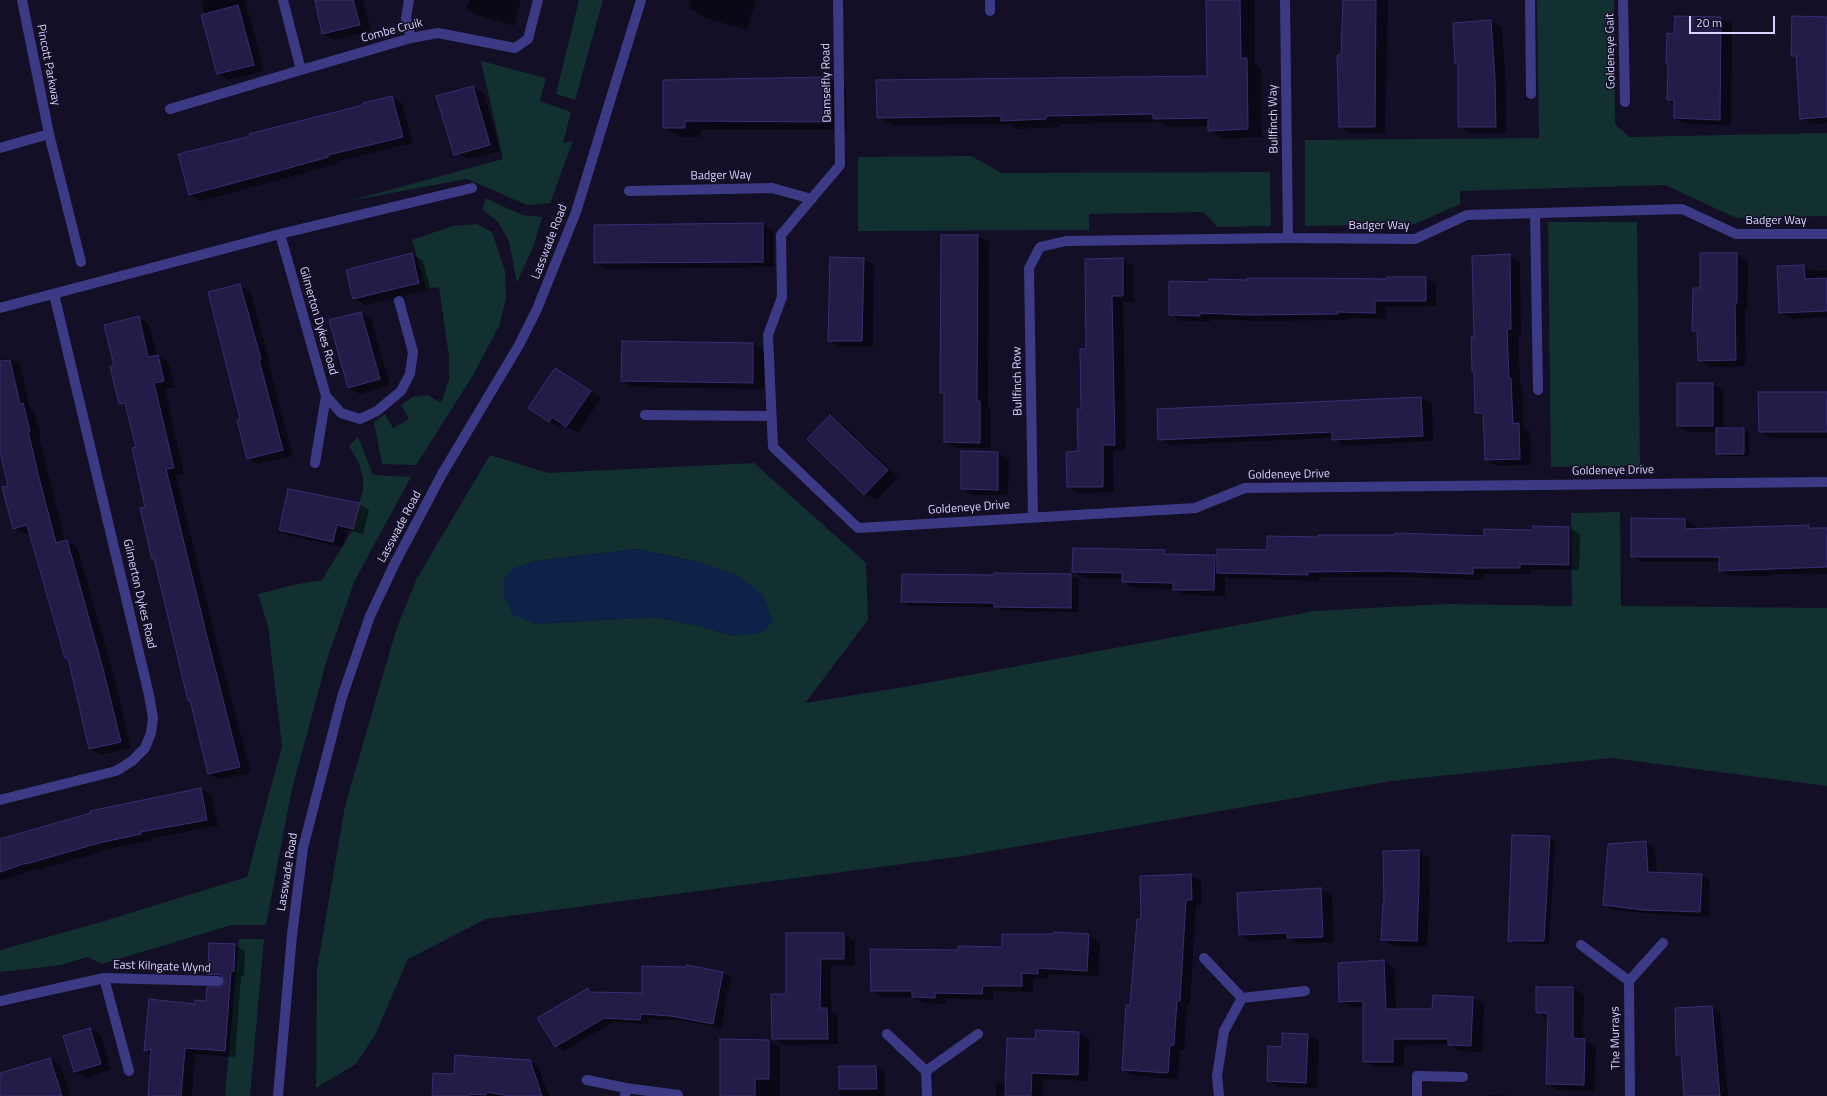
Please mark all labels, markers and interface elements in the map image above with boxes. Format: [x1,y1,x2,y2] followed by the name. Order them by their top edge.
[1691,8,1777,34] scale bar
[1603,13,1619,89] street label: Goldeneye Gait
[1696,13,1722,32] text: 20 m
[360,16,424,46] street label: Combe Cruik
[33,23,63,107] street label: Pincott Parkway
[819,43,835,123] street label: Damselfly Road
[1266,84,1282,154] street label: Bullfinch Way
[690,168,752,184] street label: Badger Way
[529,203,571,281] street label: Lasswade Road
[1746,214,1806,228] street label: Badger Way
[1349,219,1409,233] street label: Badger Way
[296,265,340,377] street label: Gilmerton Dykes Road
[1010,346,1026,416] street label: Bullfinch Row
[1572,463,1654,479] street label: Goldeneye Drive
[1248,467,1330,483] street label: Goldeneye Drive
[375,489,425,565] street label: Lasswade Road
[928,498,1010,518] street label: Goldeneye Drive
[119,538,159,650] street label: Gilmerton Dykes Road
[275,832,301,912] street label: Lasswade Road
[113,958,211,976] street label: East Kilngate Wynd
[1608,1006,1624,1070] street label: The Murrays

